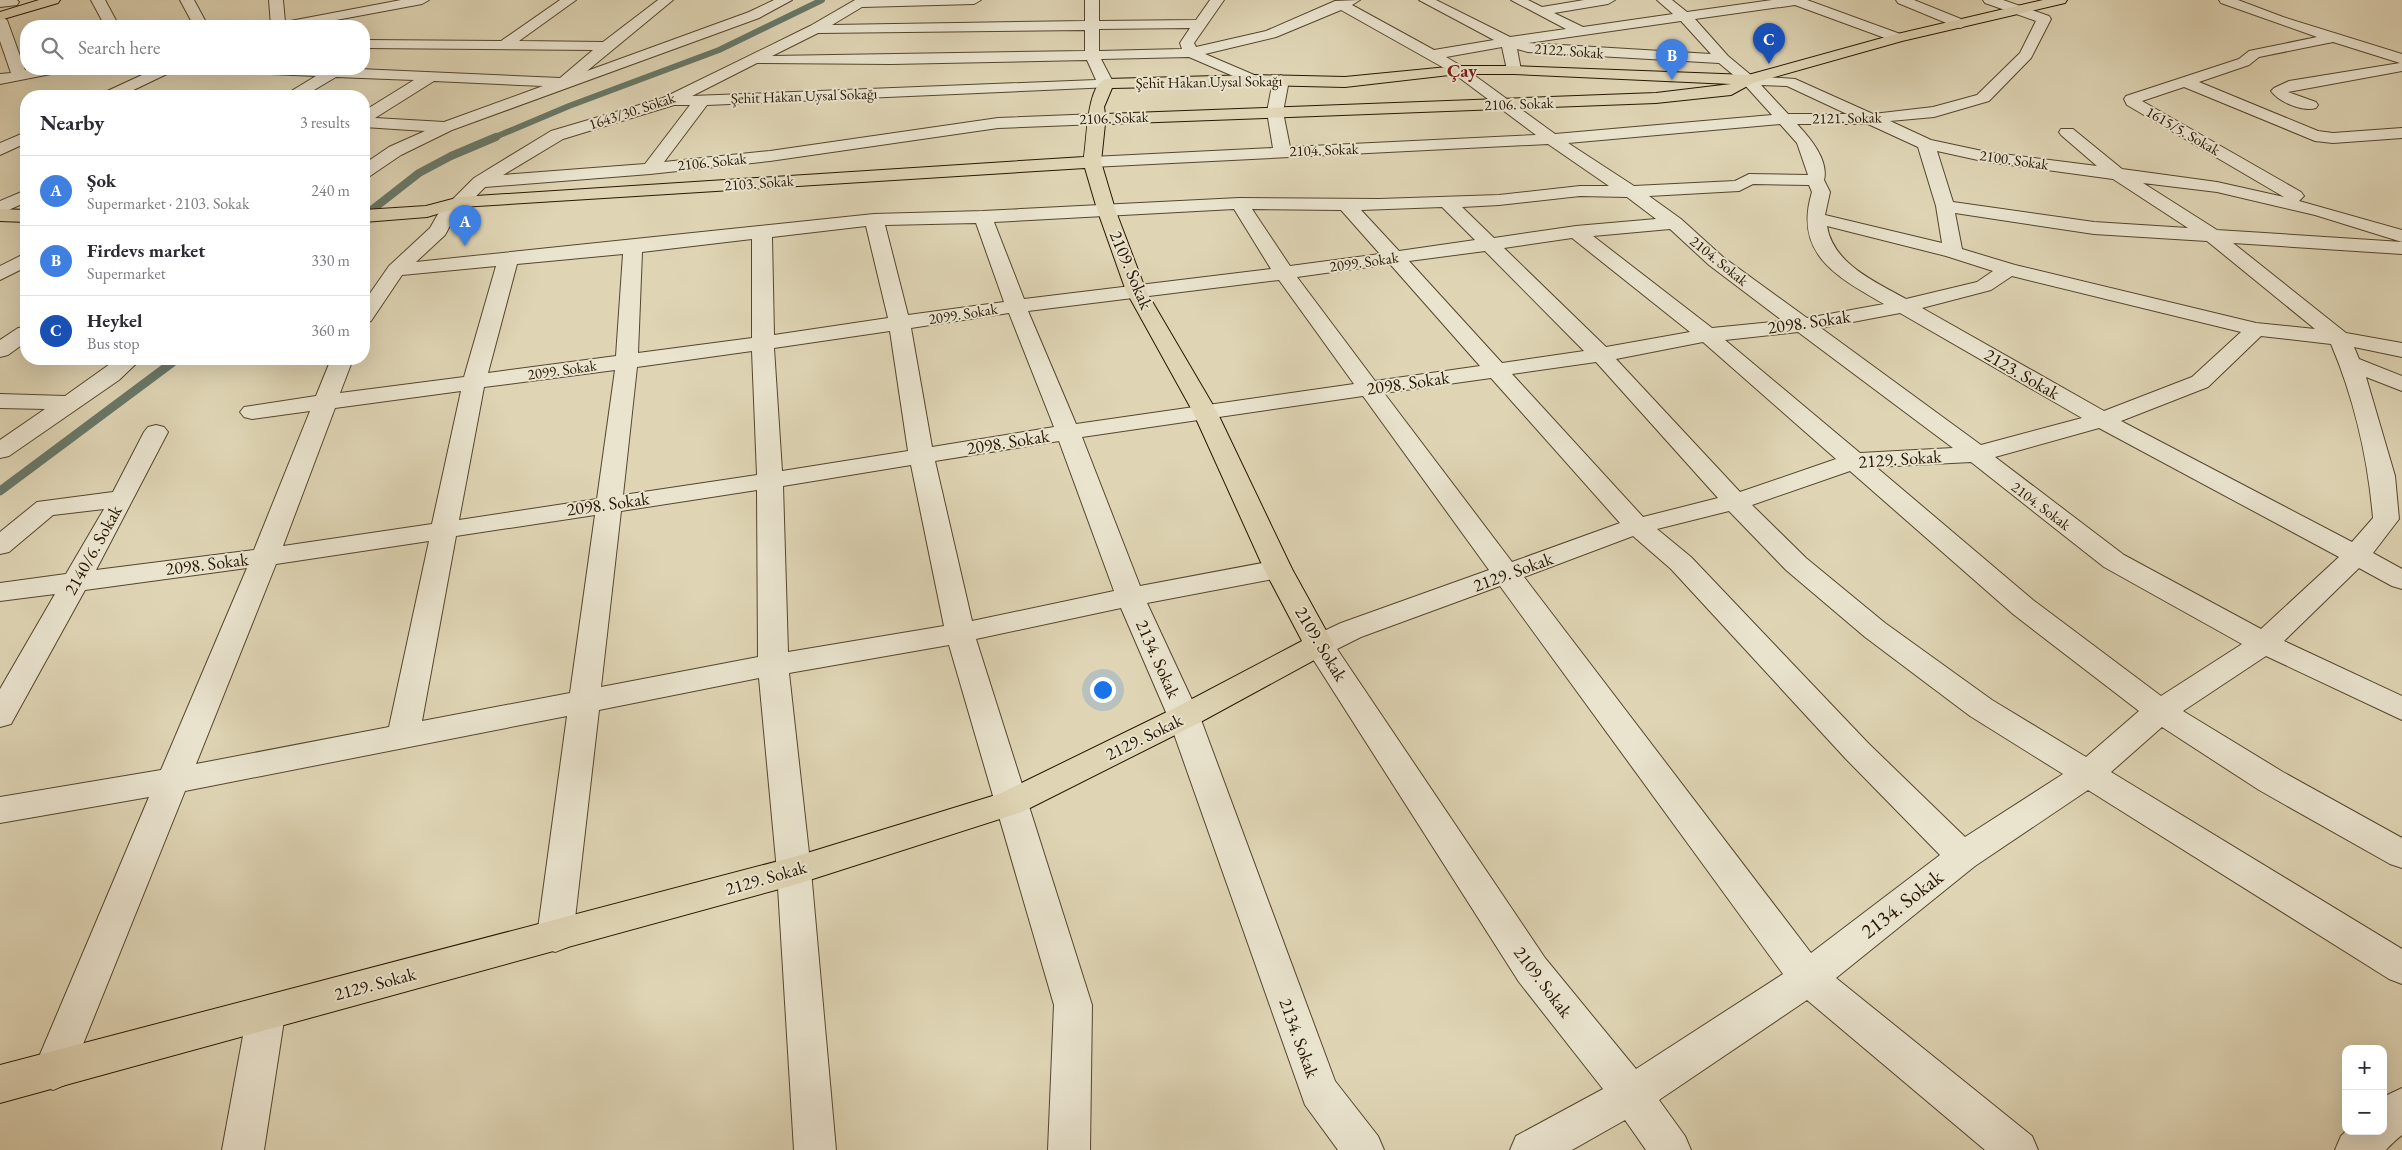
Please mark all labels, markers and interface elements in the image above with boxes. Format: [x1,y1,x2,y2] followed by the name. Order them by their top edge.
[20,20,370,75] search box
[1753,23,1785,64] pin: C
[38,34,66,62] icon: search
[78,35,160,60] text: Search here
[1534,39,1605,62] street label: 2122. Sokak
[1656,39,1688,80] pin: B
[1447,58,1478,83] district label: Çay
[1136,71,1283,92] street label: Şehit Hakan Uysal Sokağı
[730,83,878,108] street label: Şehit Hakan Uysal Sokağı
[586,87,678,133] street label: 1643/30. Sokak
[1484,93,1555,114] street label: 2106. Sokak
[2143,102,2225,160] street label: 1615/5. Sokak
[1079,107,1150,128] street label: 2106. Sokak
[1812,107,1883,128] street label: 2121. Sokak
[40,109,104,136] text: Nearby
[300,112,350,133] text: 3 results
[1289,139,1360,160] street label: 2104. Sokak
[1978,145,2051,174] street label: 2100. Sokak
[676,148,748,175] street label: 2106. Sokak
[87,168,116,193] text: Şok
[724,171,795,194] street label: 2103. Sokak
[50,180,62,201] text: A
[311,180,350,201] text: 240 m
[87,193,249,214] text: Supermarket · 2103. Sokak
[449,205,481,246] pin: A
[1105,227,1159,313] street label: 2109. Sokak
[1686,231,1753,290] street label: 2104. Sokak
[87,238,205,263] text: Firdevs market
[1328,247,1401,276] street label: 2099. Sokak
[51,250,61,271] text: B
[311,250,350,271] text: 330 m
[87,263,166,284] text: Supermarket
[927,299,1000,328] street label: 2099. Sokak
[1766,304,1852,339] street label: 2098. Sokak
[87,308,142,333] text: Heykel
[50,320,62,341] text: C
[311,320,350,341] text: 360 m
[87,333,140,354] text: Bus stop
[1980,343,2065,405] street label: 2123. Sokak
[526,355,599,384] street label: 2099. Sokak
[1365,365,1451,400] street label: 2098. Sokak
[965,424,1051,459] street label: 2098. Sokak
[1858,444,1943,473] street label: 2129. Sokak
[2008,477,2076,535] street label: 2104. Sokak
[565,486,651,521] street label: 2098. Sokak
[58,500,127,599] street label: 2140/6. Sokak
[1470,546,1556,597] street label: 2129. Sokak
[164,547,250,580] street label: 2098. Sokak
[1290,602,1353,686] street label: 2109. Sokak
[1131,616,1186,702] street label: 2134. Sokak
[1090,677,1116,703] your location
[1101,708,1187,765] street label: 2129. Sokak
[723,855,810,900] street label: 2129. Sokak
[1855,862,1949,944] street label: 2134. Sokak
[1509,941,1578,1022] street label: 2109. Sokak
[332,961,419,1005] street label: 2129. Sokak
[1274,995,1325,1081] street label: 2134. Sokak
[2342,1045,2387,1135] map controls
[2342,1045,2387,1090] button: +
[2342,1090,2387,1135] button: −

